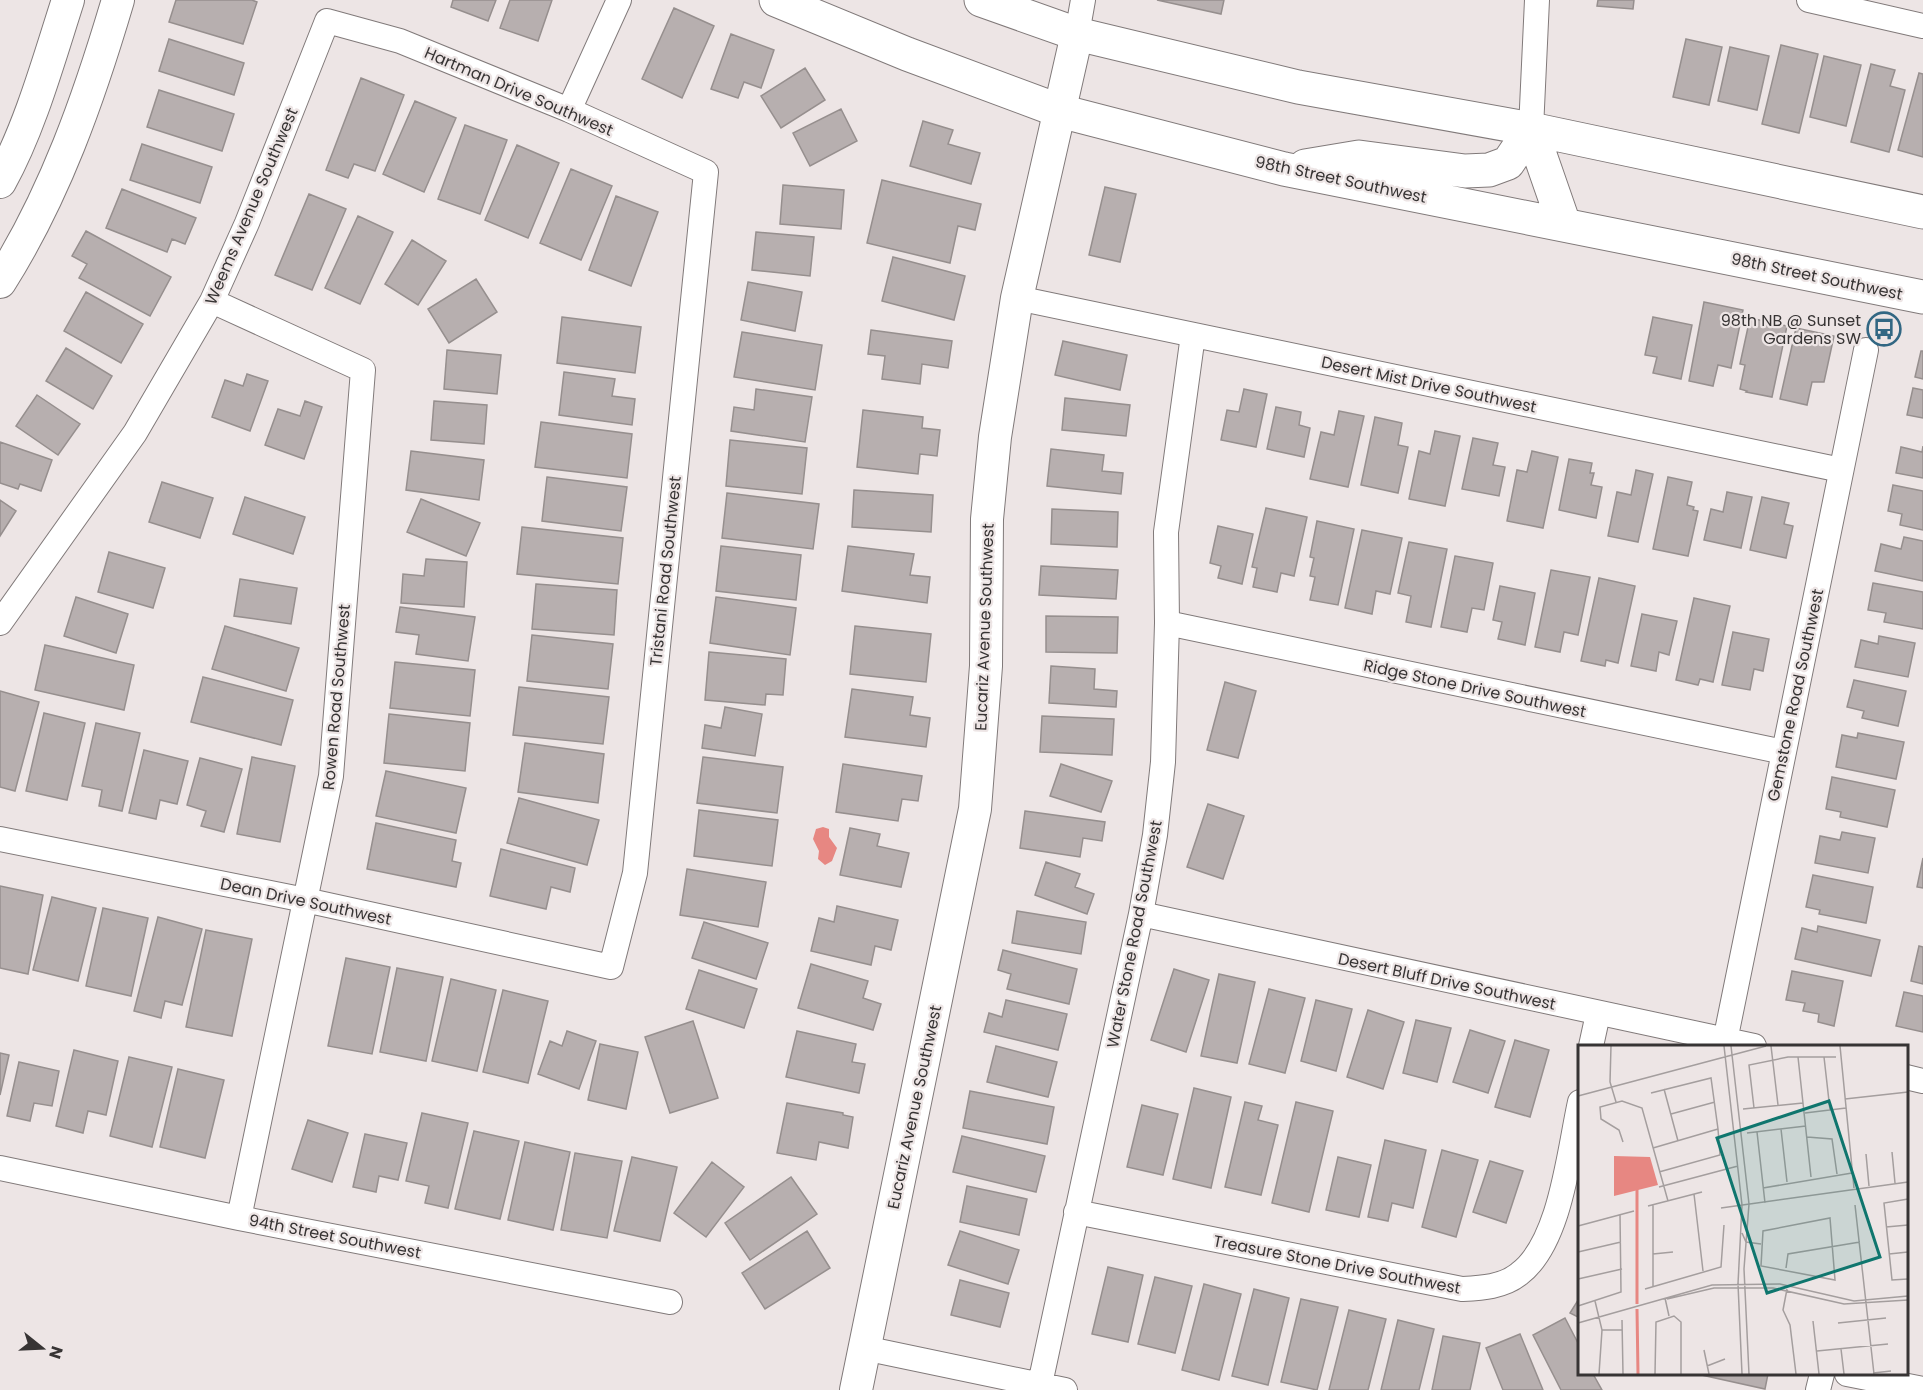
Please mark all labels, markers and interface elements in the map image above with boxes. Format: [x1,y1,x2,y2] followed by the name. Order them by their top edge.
[421,41,617,142] street label: Hartman Drive Southwest
[199,104,304,308] street label: Weems Avenue Southwest
[1253,150,1429,209] street label: 98th Street Southwest
[1729,247,1905,306] street label: 98th Street Southwest
[1721,309,1861,350] place label: 98th NB @ Sunset Gardens SW
[1866,311,1902,347] bus stop icon: 98th NB @ Sunset Gardens SW
[1319,350,1539,419] street label: Desert Mist Drive Southwest
[644,475,687,667] street label: Tristani Road Southwest
[969,523,1000,731] street label: Eucariz Avenue Southwest
[1762,587,1829,803] street label: Gemstone Road Southwest
[317,603,356,791] street label: Rowen Road Southwest
[1362,654,1588,723] street label: Ridge Stone Drive Southwest
[1101,818,1168,1050] street label: Water Stone Road Southwest
[218,872,394,931] street label: Dean Drive Southwest
[1336,947,1558,1016] street label: Desert Bluff Drive Southwest
[882,1003,947,1211] street label: Eucariz Avenue Southwest
[1578,1045,1908,1375] inset map
[247,1209,423,1264] street label: 94th Street Southwest
[1211,1229,1463,1300] street label: Treasure Stone Drive Southwest
[12,1318,72,1378] north arrow
[43,1343,69,1362] text: N

